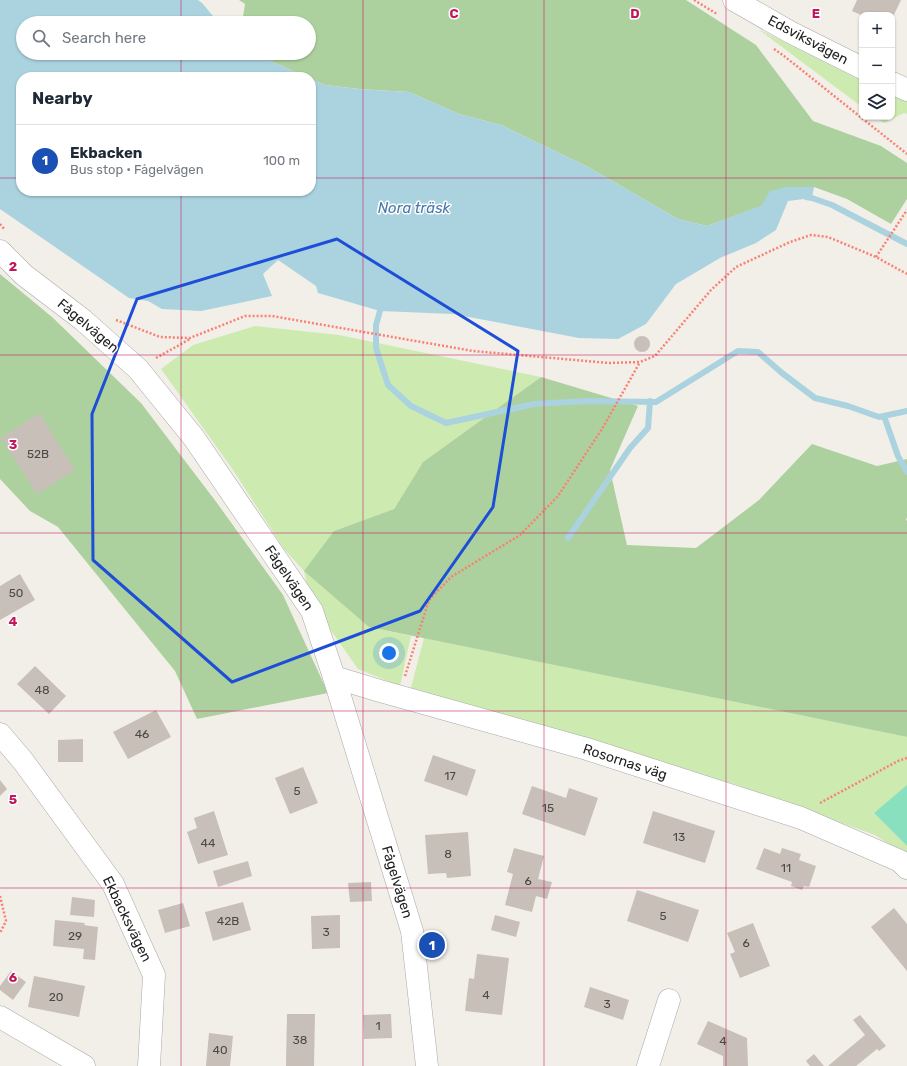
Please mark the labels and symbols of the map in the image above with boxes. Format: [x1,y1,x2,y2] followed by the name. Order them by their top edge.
[449,6,459,21] text: C
[630,6,640,21] text: D
[765,12,851,68] street label: Edsviksvägen
[378,199,451,217] water label: Nora träsk
[9,259,17,274] text: 2
[54,295,122,357] street label: Fågelvägen
[9,437,18,452] text: 3
[27,447,49,461] house number: 52B
[261,542,317,614] street label: Fågelvägen
[9,586,23,600] house number: 50
[9,614,18,629] text: 4
[379,643,399,663] your location
[34,683,50,697] house number: 48
[135,727,149,741] house number: 46
[581,740,669,784] street label: Rosornas väg
[444,769,456,783] house number: 17
[293,784,301,798] house number: 5
[9,792,17,807] text: 5
[542,801,554,815] house number: 15
[673,830,685,844] house number: 13
[201,836,216,850] house number: 44
[378,844,416,920] street label: Fågelvägen
[444,847,452,861] house number: 8
[781,861,791,875] house number: 11
[99,873,155,965] street label: Ekbacksvägen
[524,874,532,888] house number: 6
[659,909,667,923] house number: 5
[217,914,239,928] house number: 42B
[322,925,330,939] house number: 3
[68,929,82,943] house number: 29
[419,930,445,960] pin: 1
[742,936,750,950] house number: 6
[9,970,18,985] text: 6
[482,988,490,1002] house number: 4
[49,990,63,1004] house number: 20
[603,997,611,1011] house number: 3
[375,1019,381,1033] house number: 1
[293,1033,307,1047] house number: 38
[719,1034,727,1048] house number: 4
[212,1043,228,1057] house number: 40

